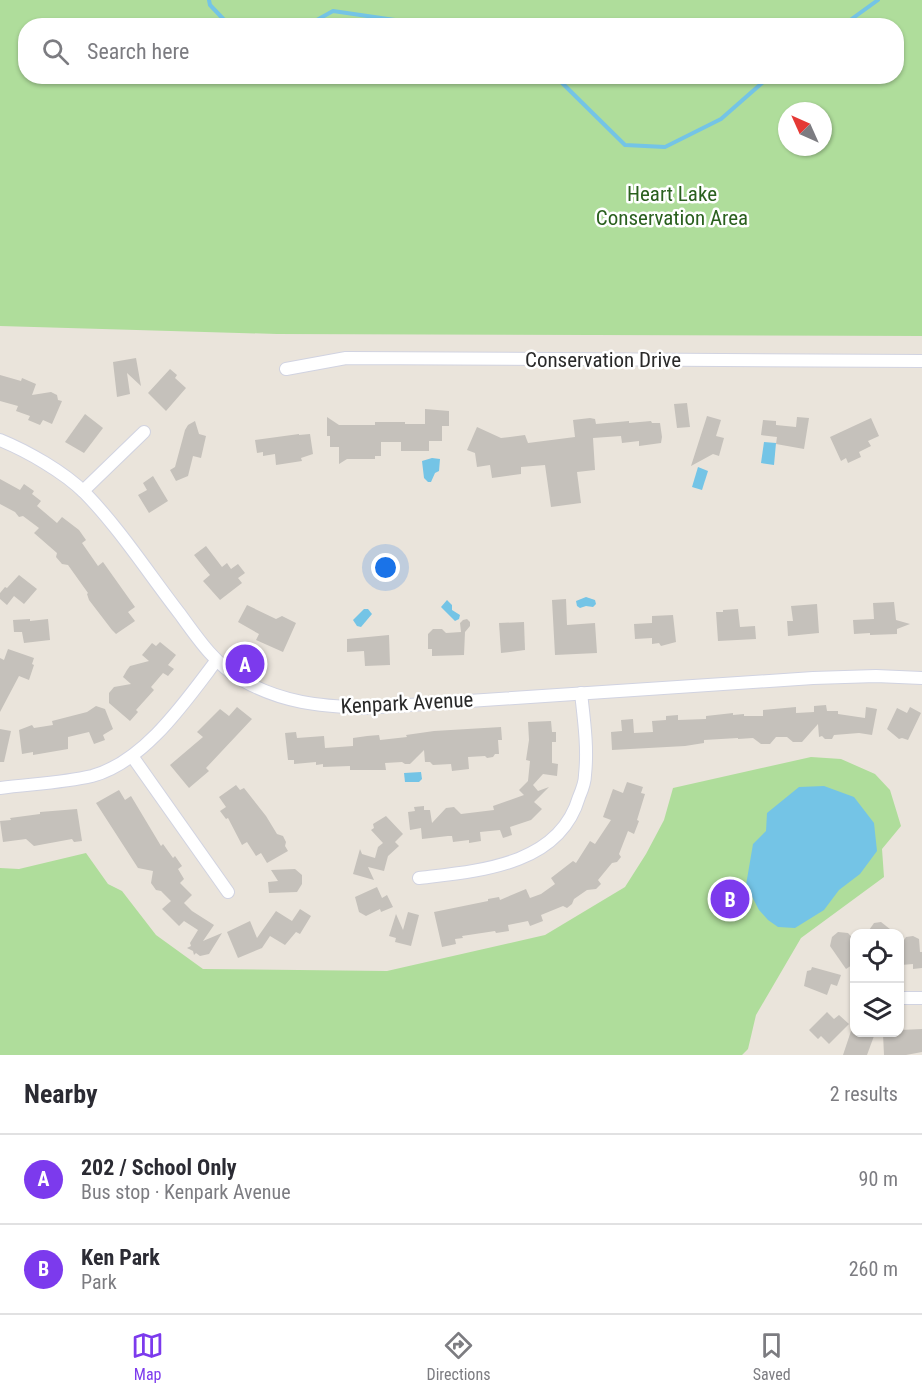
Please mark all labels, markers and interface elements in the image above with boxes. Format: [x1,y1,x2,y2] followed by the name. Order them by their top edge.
[18,18,904,84] search box
[39,35,72,68] icon: search
[87,39,189,64] text: Search here
[778,102,832,156] north arrow
[596,182,748,230] park label: Heart Lake Conservation Area
[525,348,681,372] street label: Conservation Drive
[371,553,400,582] your location
[226,642,264,686] pin: A
[340,688,474,718] street label: Kenpark Avenue
[710,876,750,922] pin: B
[850,929,904,1037] map controls
[850,929,904,983] button: locate
[850,983,904,1037] button: layers
[24,1079,98,1109] text: Nearby
[830,1082,898,1106] text: 2 results
[81,1155,237,1180] text: 202 / School Only
[38,1167,49,1191] text: A
[859,1167,898,1191] text: 90 m
[81,1180,291,1204] text: Bus stop · Kenpark Avenue
[81,1245,160,1270] text: Ken Park
[38,1257,49,1281] text: B
[849,1257,898,1281] text: 260 m
[81,1270,117,1294] text: Park
[131,1329,164,1384] tab: Map
[427,1329,490,1384] tab: Directions
[753,1329,791,1384] tab: Saved

